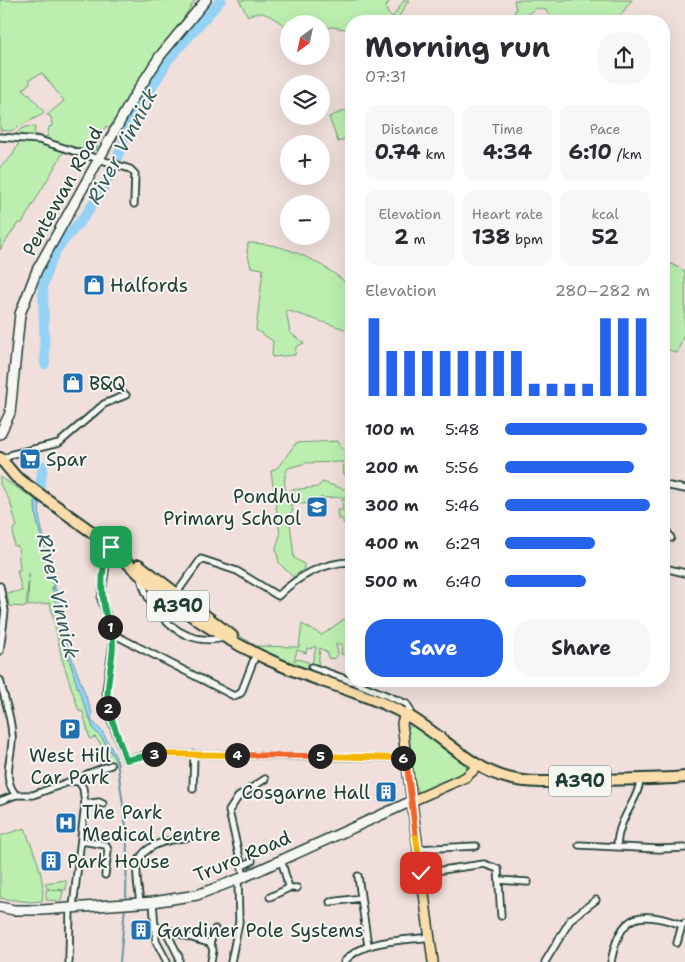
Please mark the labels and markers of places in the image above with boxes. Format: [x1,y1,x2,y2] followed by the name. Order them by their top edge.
[82,273,106,297] shop icon: Halfords
[110,273,188,298] place label: Halfords
[61,371,85,395] shop icon: B&Q
[89,371,126,396] place label: B&Q
[18,447,42,471] supermarket icon: Spar
[46,447,87,472] place label: Spar
[163,484,301,531] place label: Pondhu Primary School
[305,495,329,519] school or university icon: Pondhu Primary School
[90,526,132,568] pin
[98,614,122,640] pin: 1
[96,696,120,720] pin: 2
[58,717,82,741] parking icon: West Hill Car Park
[142,742,166,766] pin: 3
[224,742,250,768] pin: 4
[29,743,111,790] place label: West Hill Car Park
[308,744,332,768] pin: 5
[390,746,416,770] pin: 6
[241,780,370,805] place label: Cosgarne Hall
[374,780,398,804] building icon: Cosgarne Hall
[82,800,221,847] place label: The Park Medical Centre
[54,811,78,835] hospital icon: The Park Medical Centre
[39,849,63,873] building icon: Park House
[67,849,170,874] place label: Park House
[400,852,442,894] pin
[129,918,153,942] building icon: Gardiner Pole Systems
[157,918,364,943] place label: Gardiner Pole Systems

